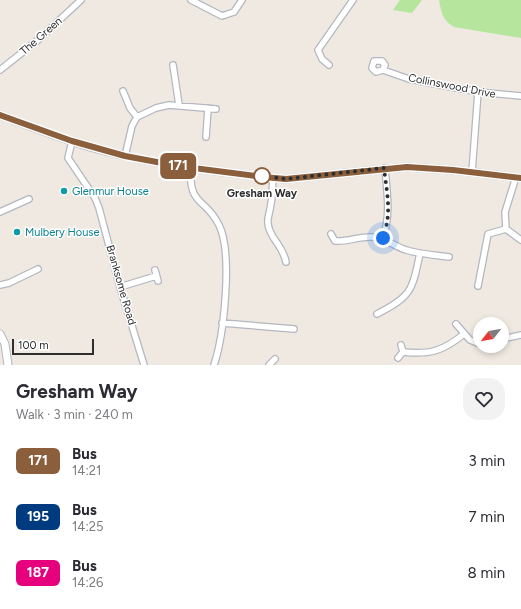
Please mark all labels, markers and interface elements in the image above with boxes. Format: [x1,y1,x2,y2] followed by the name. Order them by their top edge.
[17,14,65,58] street label: The Green
[407,71,497,101] street label: Collinswood Drive
[155,153,201,179] line badge: 171
[168,157,188,174] text: 171
[253,167,271,185] marker: Gresham Way
[72,185,149,198] place label: Glenmur House
[59,186,69,196] marker: Glenmur House
[227,187,298,200] place label: Gresham Way
[25,226,99,239] place label: Mulbery House
[12,227,22,237] marker: Mulbery House
[373,228,393,248] your location
[103,244,139,326] street label: Branksome Road
[473,317,509,353] north arrow
[473,317,509,353] map controls
[12,337,94,356] scale bar
[18,339,49,352] text: 100 m
[463,378,505,420] button: heart
[16,380,137,403] text: Gresham Way
[16,407,133,422] text: Walk · 3 min · 240 m
[72,445,97,463] text: Bus
[28,452,48,469] text: 171
[469,452,505,470] text: 3 min
[72,463,101,478] text: 14:21
[72,501,97,519] text: Bus
[27,508,49,525] text: 195
[469,508,505,526] text: 7 min
[72,519,103,534] text: 14:25
[72,557,97,575] text: Bus
[27,564,49,581] text: 187
[467,564,505,582] text: 8 min
[72,575,103,590] text: 14:26

